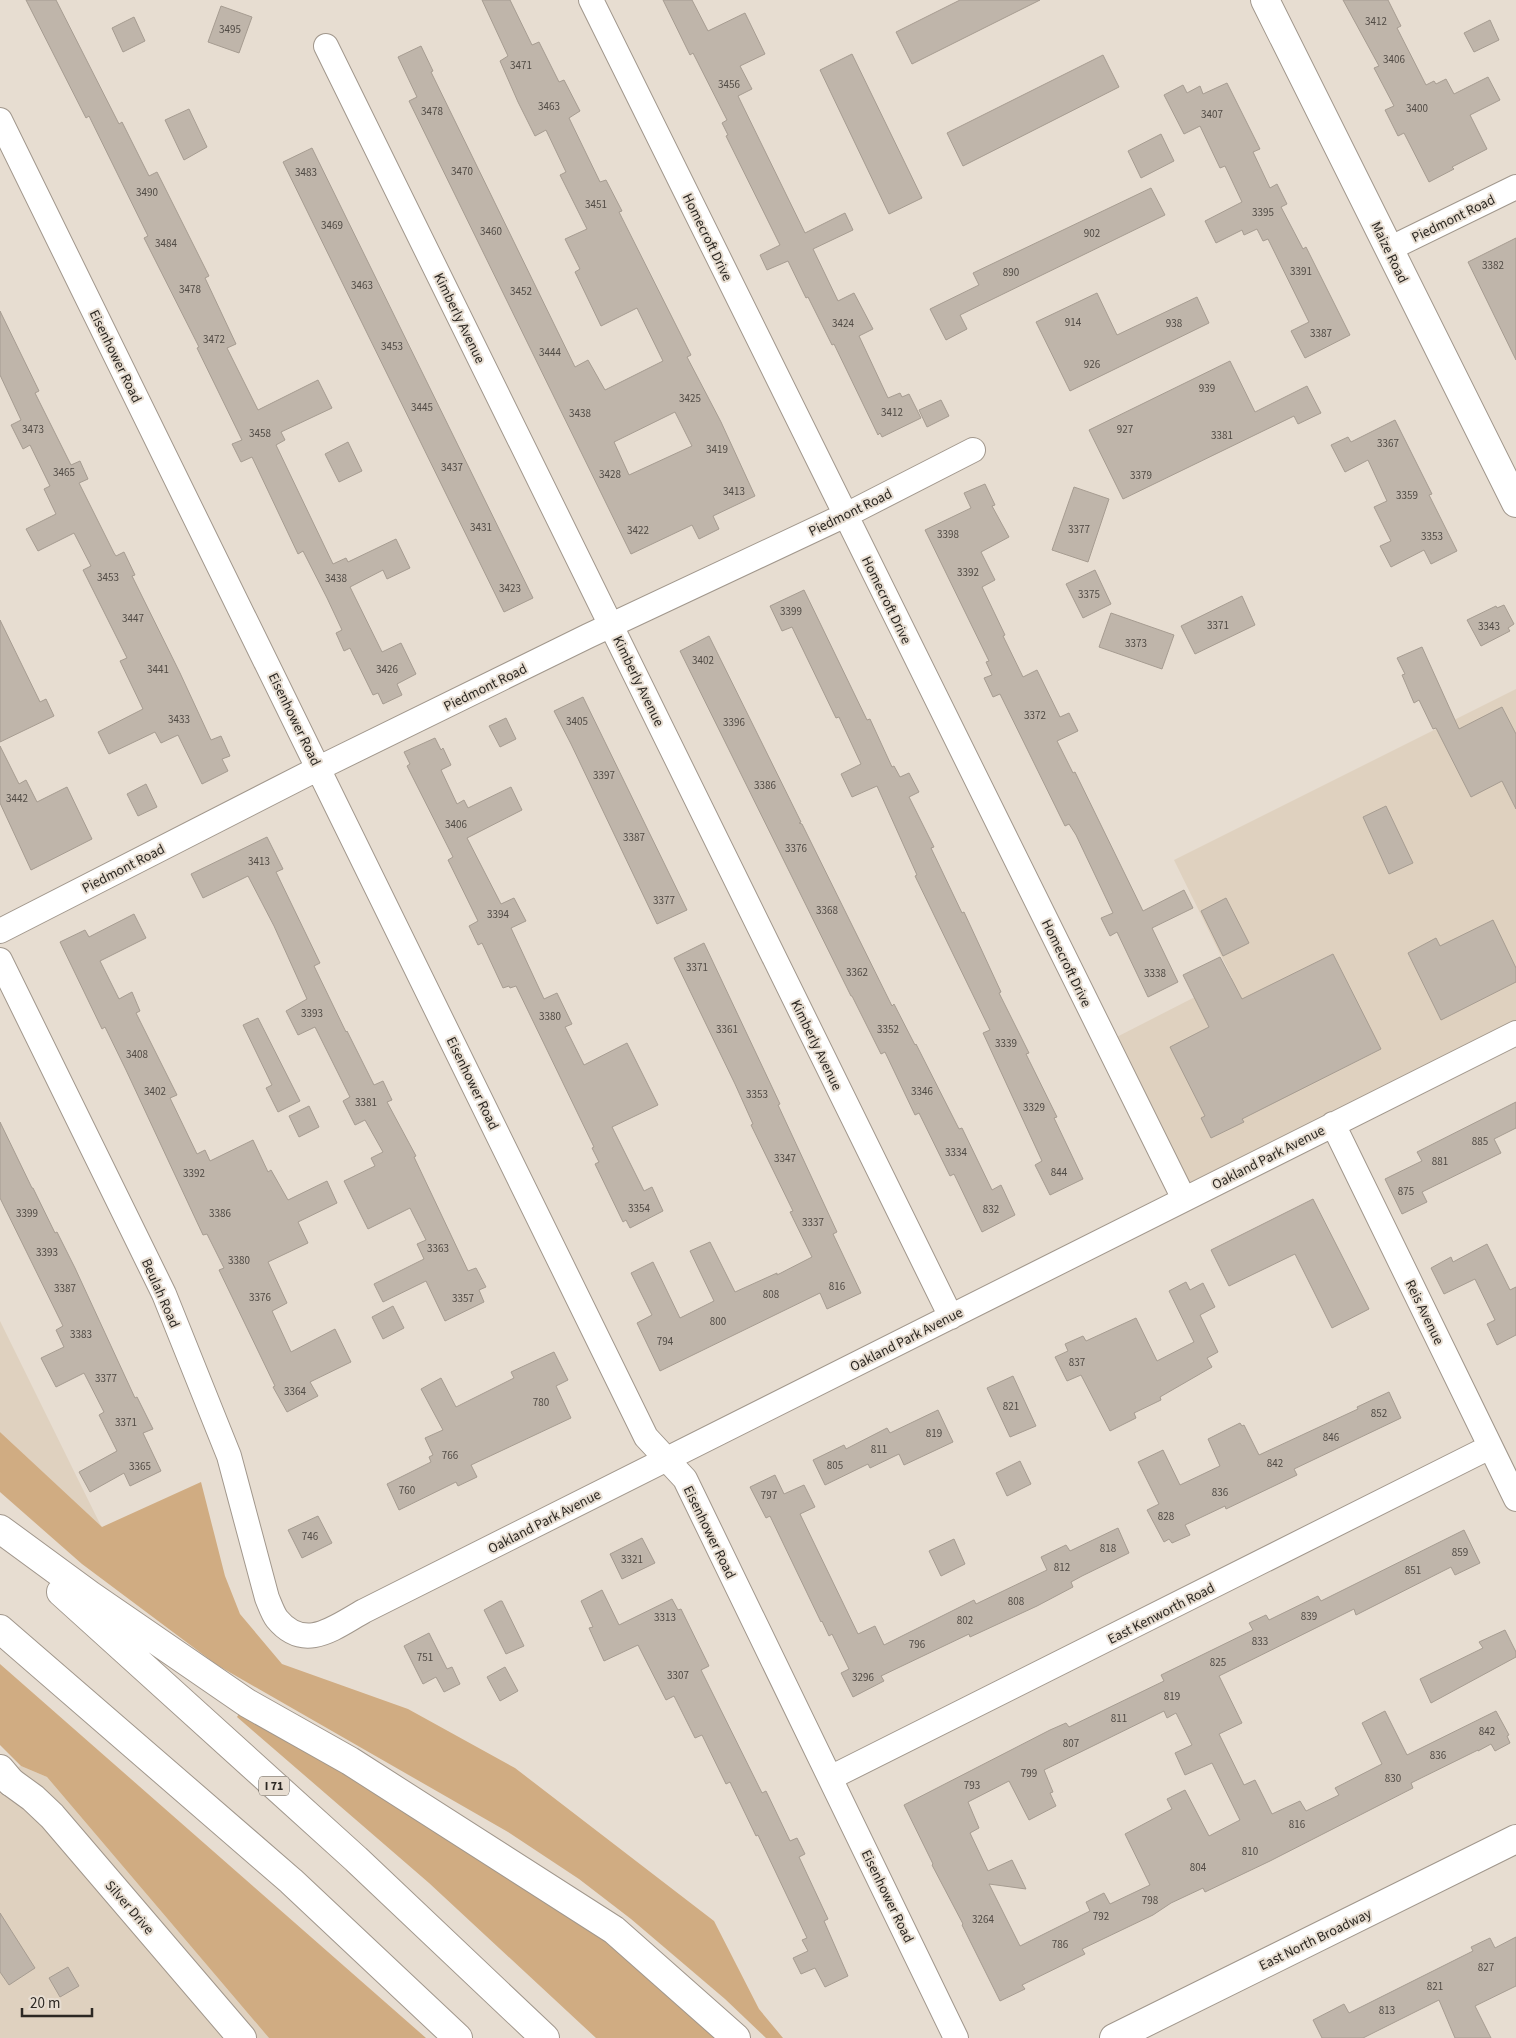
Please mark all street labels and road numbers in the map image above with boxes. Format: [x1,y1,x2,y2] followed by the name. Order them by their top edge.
[677,190,737,285] street label: Homecroft Drive
[1408,190,1498,248] street label: Piedmont Road
[1366,218,1413,287] street label: Maize Road
[428,270,490,367] street label: Kimberly Avenue
[84,307,146,406] street label: Eisenhower Road
[805,484,895,542] street label: Piedmont Road
[856,553,916,648] street label: Homecroft Drive
[607,633,669,730] street label: Kimberly Avenue
[440,659,530,717] street label: Piedmont Road
[263,670,325,769] street label: Eisenhower Road
[79,839,168,898] street label: Piedmont Road
[1036,916,1096,1011] street label: Homecroft Drive
[785,997,847,1094] street label: Kimberly Avenue
[441,1034,503,1133] street label: Eisenhower Road
[1209,1121,1328,1195] street label: Oakland Park Avenue
[136,1256,184,1331] street label: Beulah Road
[1400,1277,1448,1348] street label: Reis Avenue
[847,1303,966,1377] street label: Oakland Park Avenue
[678,1483,740,1582] street label: Eisenhower Road
[485,1485,604,1559] street label: Oakland Park Avenue
[1104,1578,1218,1650] street label: East Kenworth Road
[259,1776,289,1795] road number: I 71
[856,1847,918,1946] street label: Eisenhower Road
[100,1876,158,1939] street label: Silver Drive
[1256,1904,1375,1976] street label: East North Broadway

